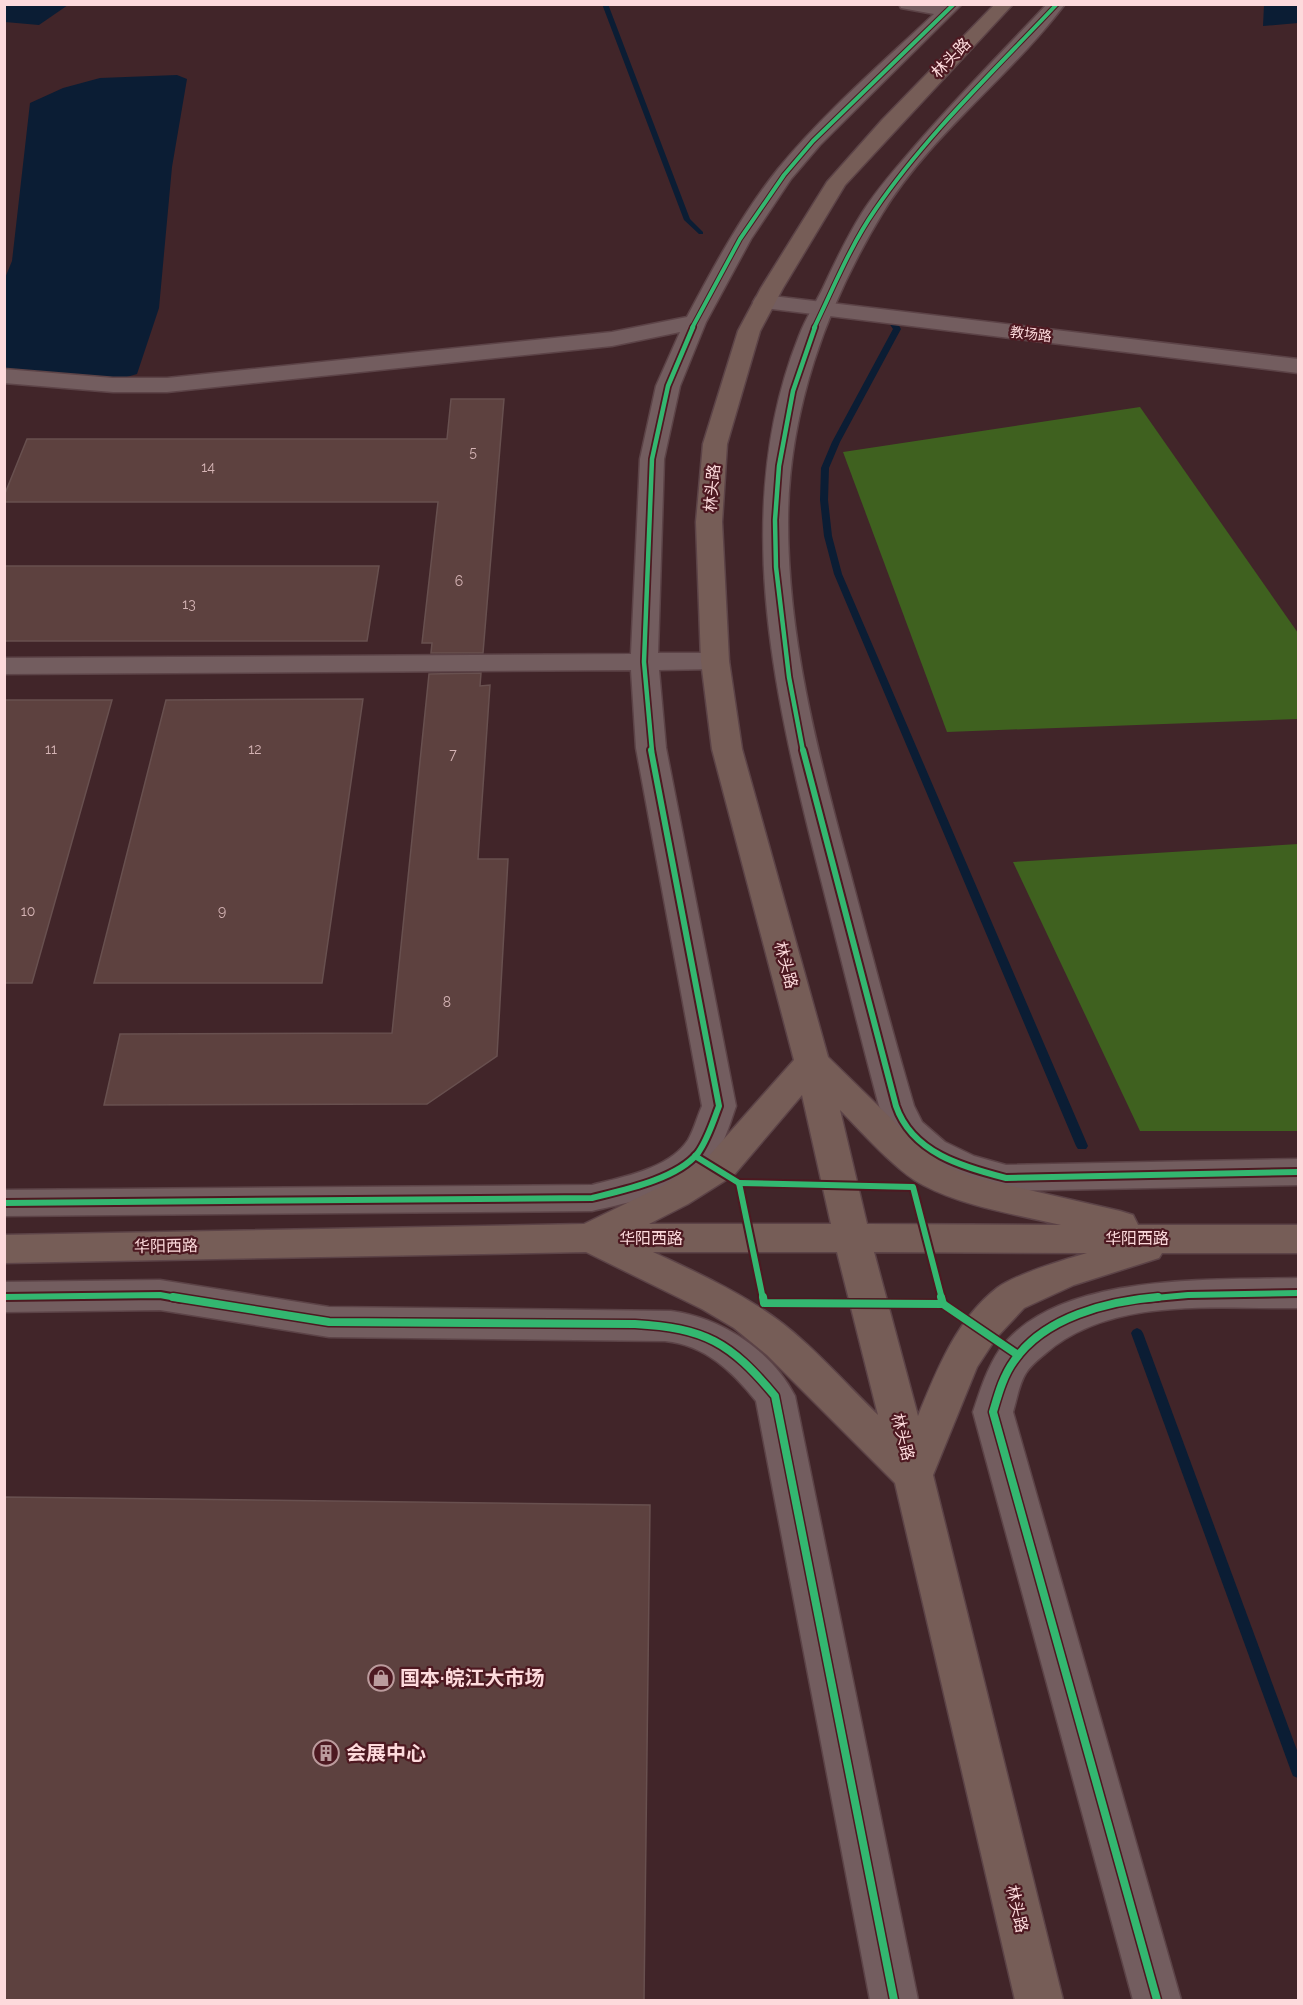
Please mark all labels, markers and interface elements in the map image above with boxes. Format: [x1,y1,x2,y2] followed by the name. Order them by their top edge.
[927,34,975,82] street label: 林头路
[1009,324,1053,344] street label: 教场路
[469,444,477,460] house number: 5
[201,459,215,475] house number: 14
[700,463,724,513] street label: 林头路
[455,573,463,589] house number: 6
[182,596,196,612] house number: 13
[45,741,57,757] house number: 11
[248,741,262,757] house number: 12
[449,746,457,762] house number: 7
[21,903,35,919] house number: 10
[218,903,226,919] house number: 9
[771,939,801,991] street label: 林头路
[443,994,451,1010] house number: 8
[619,1229,683,1248] street label: 华阳西路
[1105,1229,1169,1248] street label: 华阳西路
[134,1236,198,1256] street label: 华阳西路
[888,1411,918,1463] street label: 林头路
[366,1663,396,1693] shop icon: 国本·皖江大市场
[400,1666,545,1690] place label: 国本·皖江大市场
[311,1738,341,1768] building icon: 会展中心
[346,1741,426,1765] place label: 会展中心
[1002,1883,1032,1935] street label: 林头路

